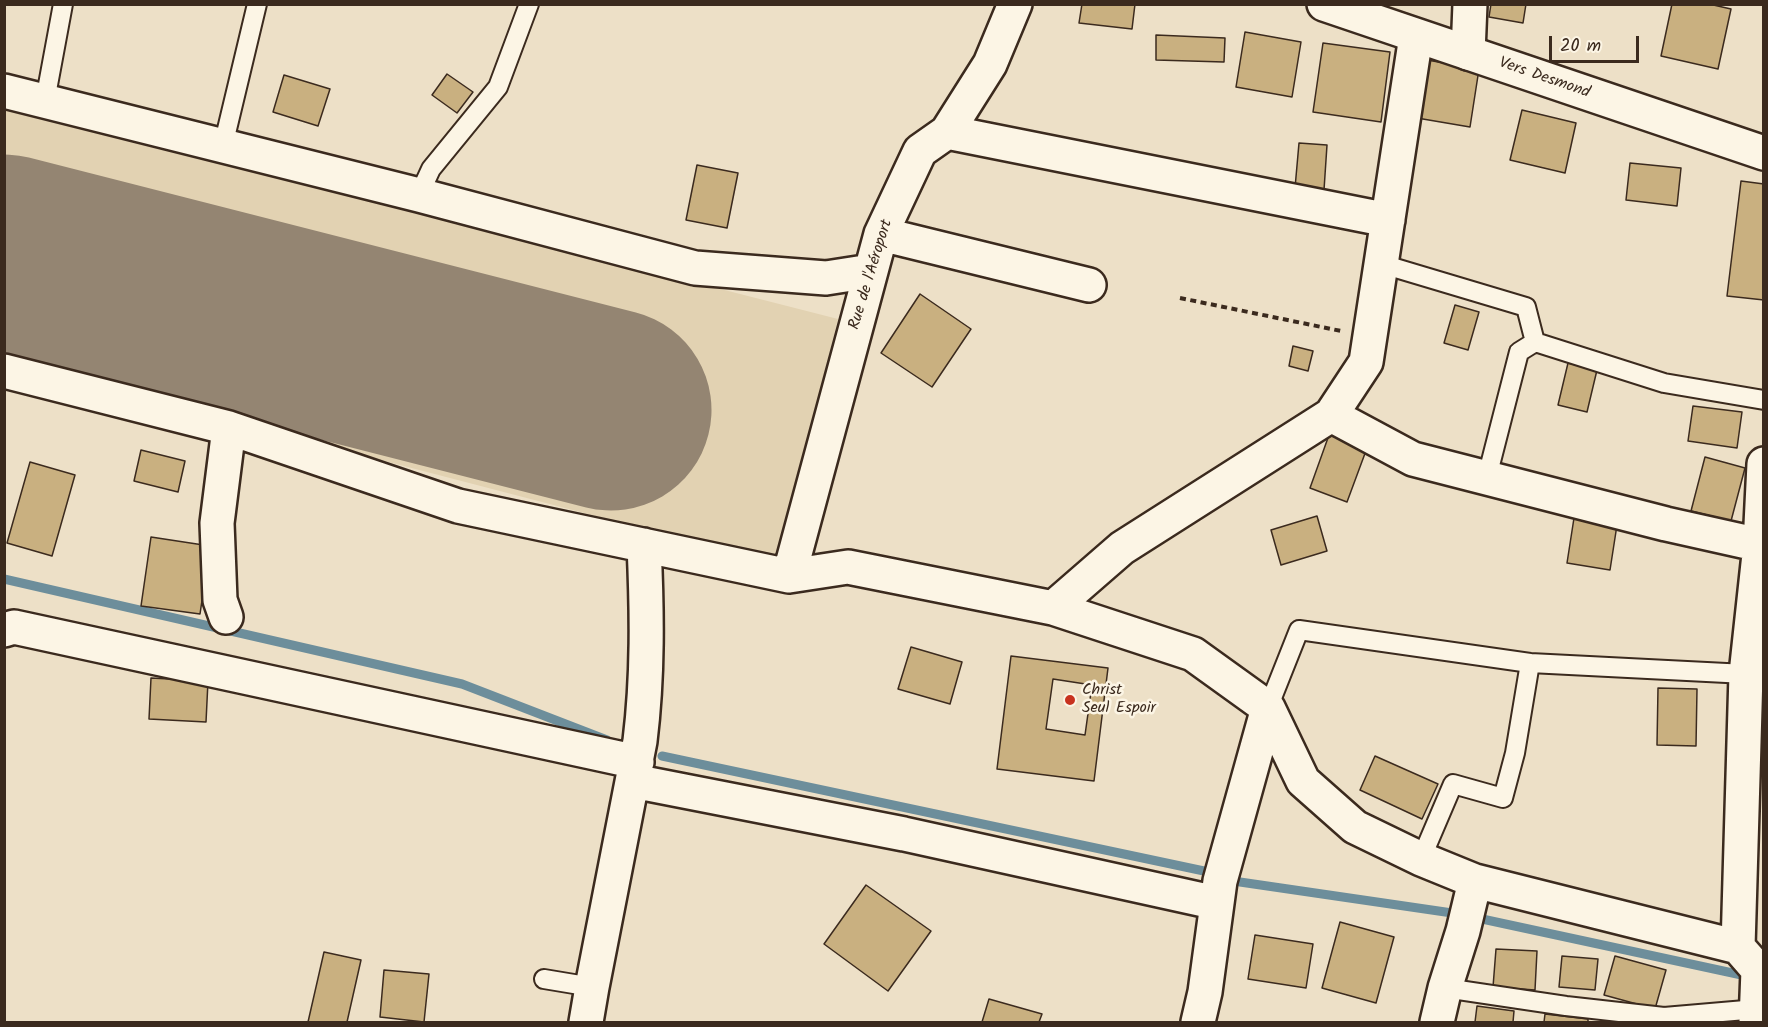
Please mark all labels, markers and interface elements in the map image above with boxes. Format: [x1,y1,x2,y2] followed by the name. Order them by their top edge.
[1552,24,1642,62] scale bar
[1560,32,1601,61] text: 20 m
[1496,54,1592,104] street label: Vers Desmond
[846,218,898,332] street label: Rue de l'Aéroport
[1082,681,1156,719] place label: Christ Seul Espoir
[1063,693,1077,707] marker: Christ Seul Espoir

